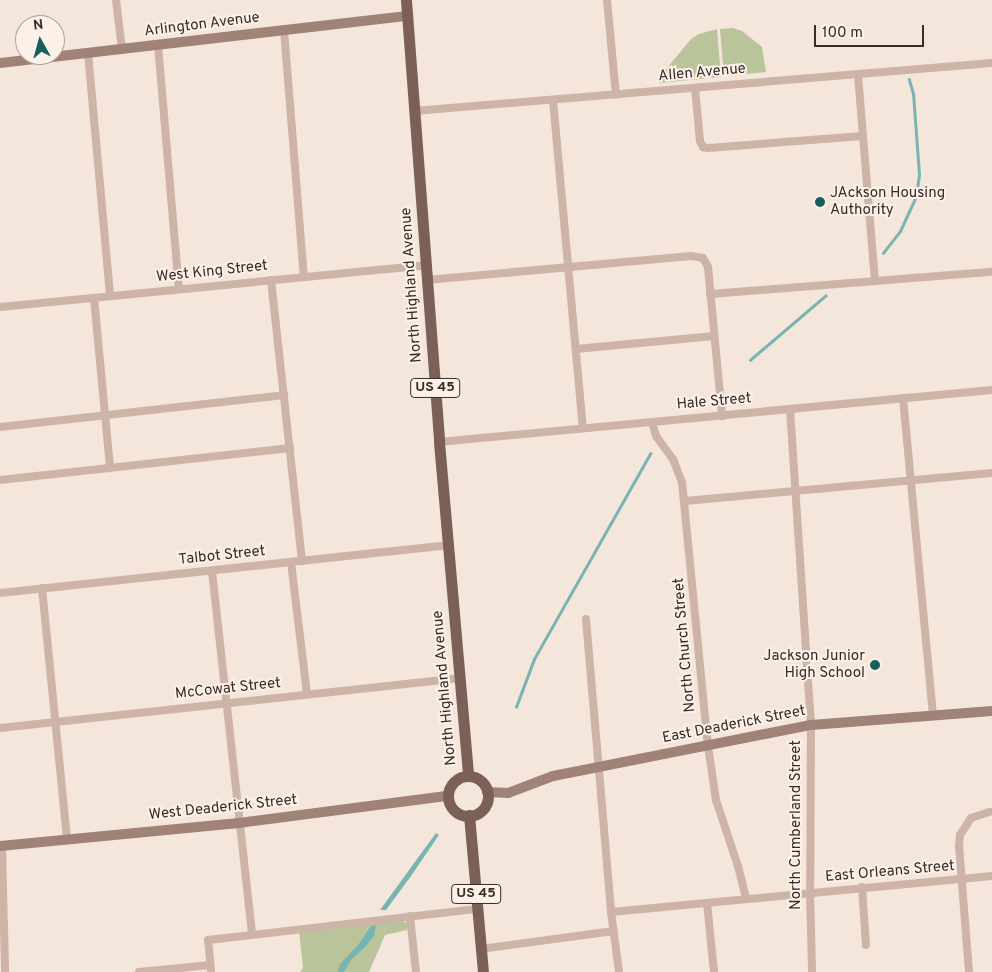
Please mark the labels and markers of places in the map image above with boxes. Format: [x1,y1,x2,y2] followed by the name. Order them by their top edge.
[830,184,945,219] place label: JAckson Housing Authority
[814,196,826,208] marker: JAckson Housing Authority
[763,647,865,682] place label: Jackson Junior High School
[869,659,881,671] marker: Jackson Junior High School

